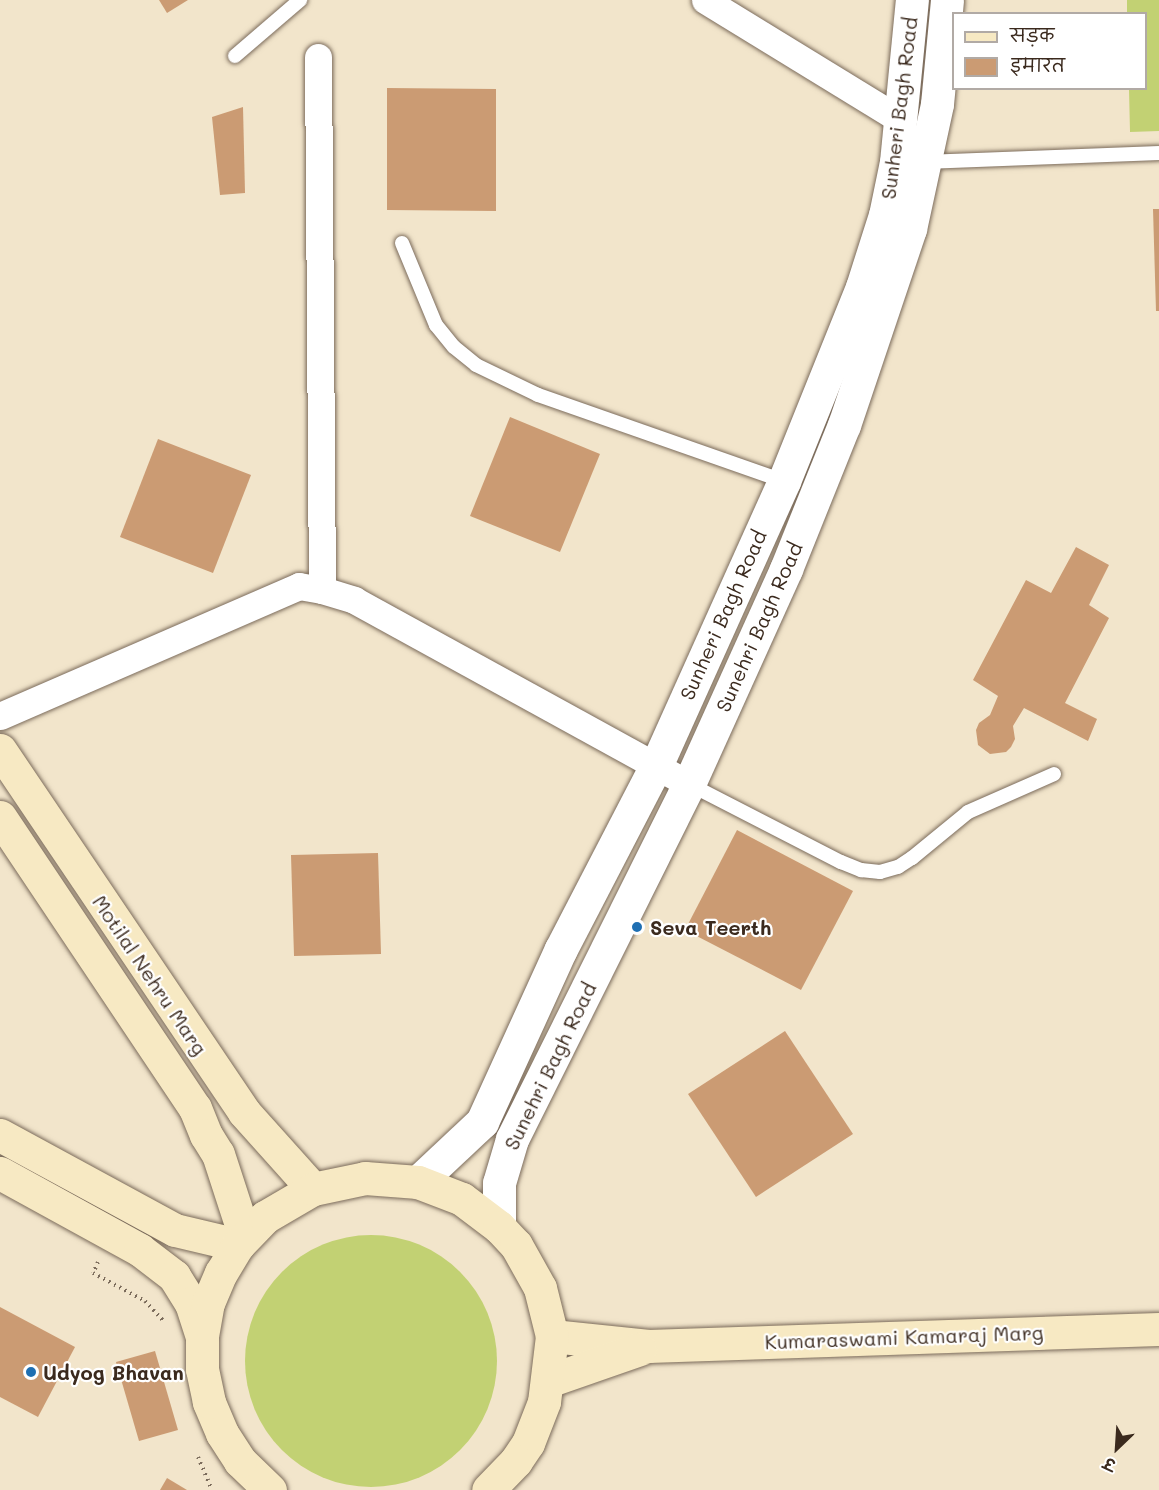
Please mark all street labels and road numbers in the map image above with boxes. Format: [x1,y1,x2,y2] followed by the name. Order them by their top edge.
[876,15,922,201] street label: Sunheri Bagh Road
[675,526,771,704] street label: Sunheri Bagh Road
[711,538,807,716] street label: Sunehri Bagh Road
[88,891,212,1059] street label: Motilal Nehru Marg
[499,978,601,1154] street label: Sunehri Bagh Road
[764,1320,1044,1354] street label: Kumaraswami Kamaraj Marg

